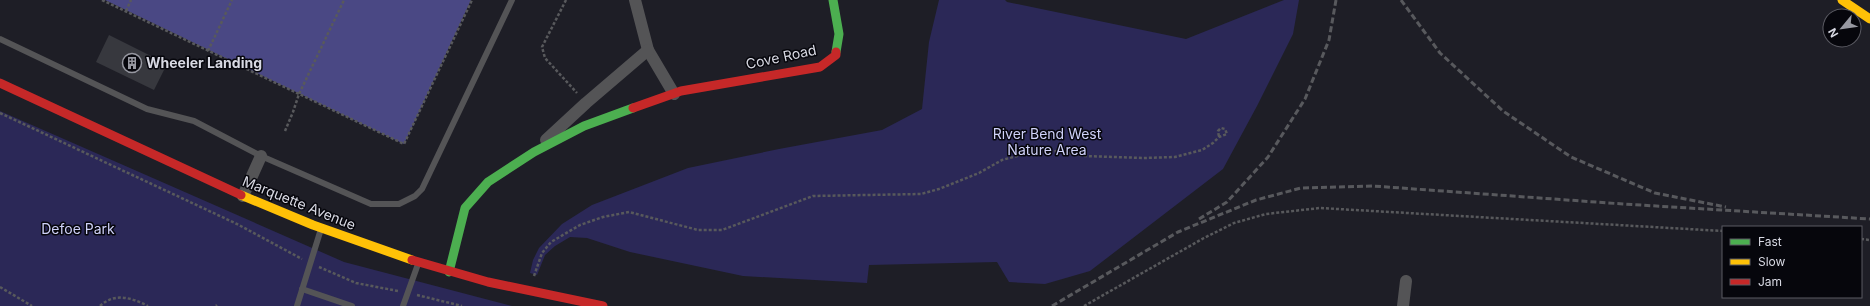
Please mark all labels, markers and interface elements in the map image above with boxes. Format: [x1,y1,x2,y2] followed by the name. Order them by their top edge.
[1822,8,1862,48] north arrow
[1825,26,1841,40] text: N
[744,41,818,72] street label: Cove Road
[121,52,143,74] building icon: Wheeler Landing
[146,54,262,71] place label: Wheeler Landing
[993,125,1102,158] park label: River Bend West Nature Area
[240,172,358,233] street label: Marquette Avenue
[41,220,115,237] park label: Defoe Park
[1722,226,1862,298] legend
[1758,234,1782,249] text: Fast
[1758,254,1786,269] text: Slow
[1758,274,1782,289] text: Jam

